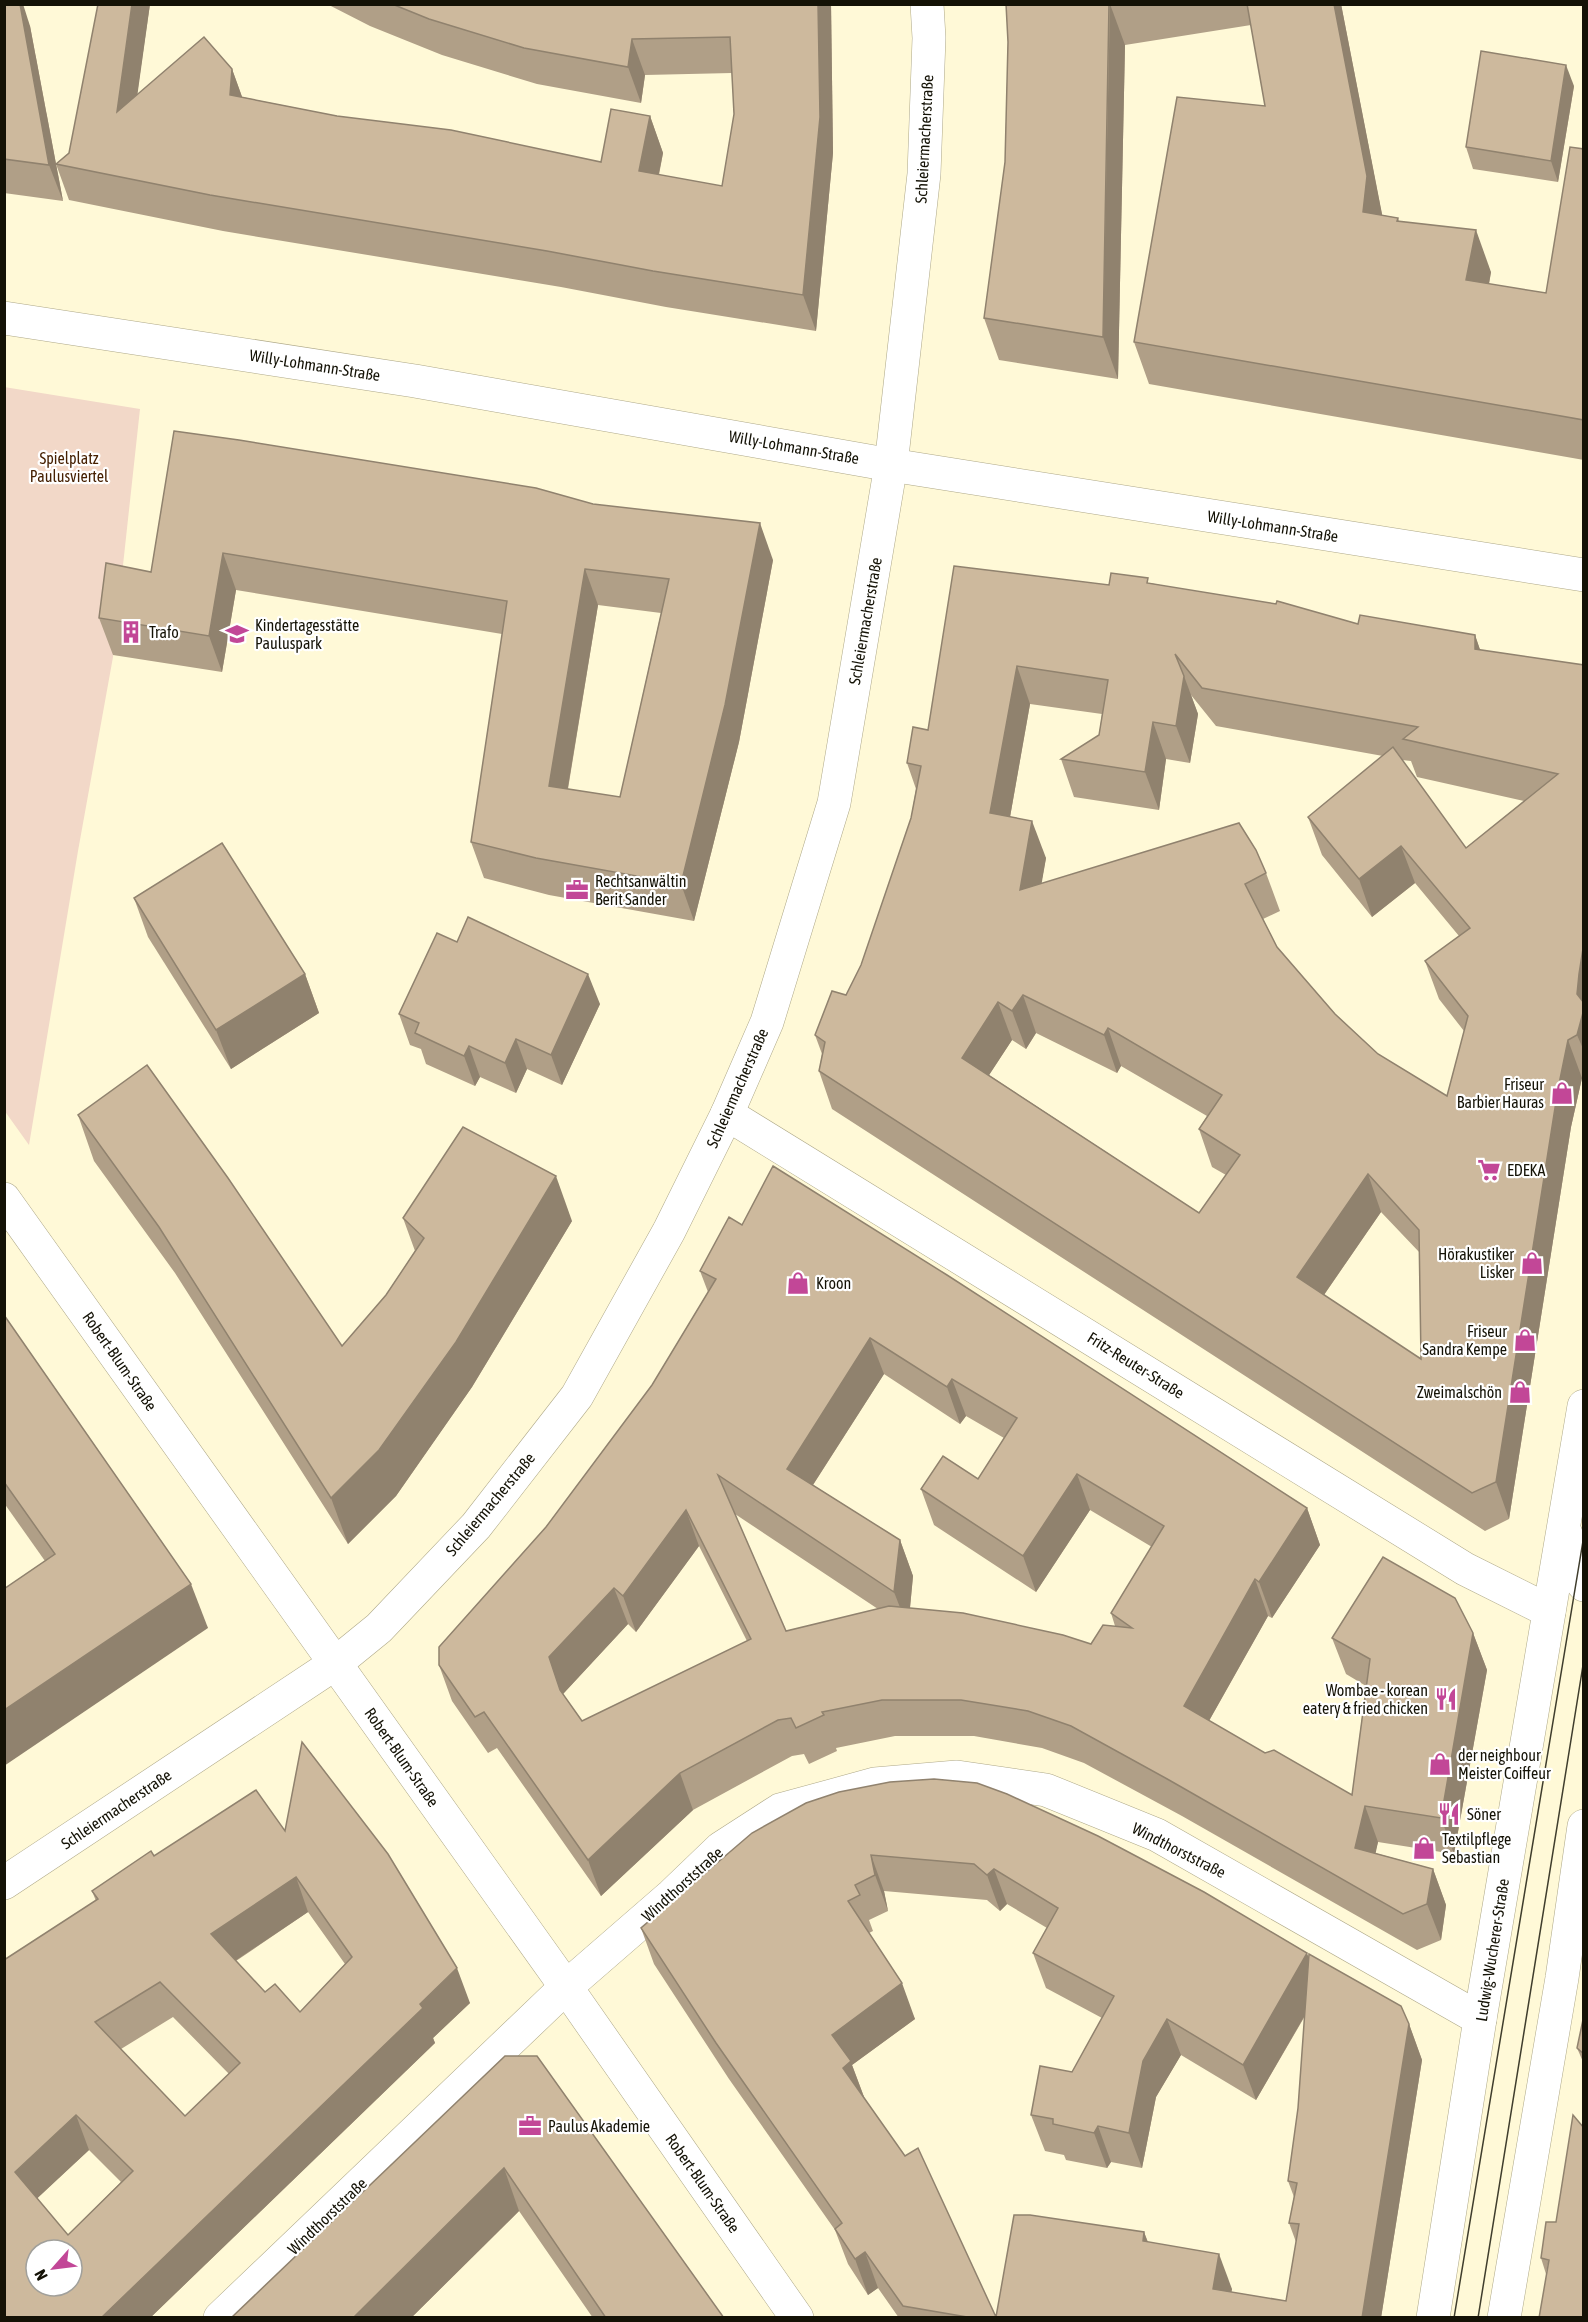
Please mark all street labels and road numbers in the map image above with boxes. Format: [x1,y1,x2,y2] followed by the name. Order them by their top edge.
[912,74,936,204] street label: Schleiermacherstraße
[248,346,382,385] street label: Willy-Lohmann-Straße
[727,427,861,468] street label: Willy-Lohmann-Straße
[1206,507,1340,546] street label: Willy-Lohmann-Straße
[845,556,885,686] street label: Schleiermacherstraße
[703,1025,771,1151] street label: Schleiermacherstraße
[79,1308,161,1414] street label: Robert-Blum-Straße
[1084,1328,1188,1402] street label: Fritz-Reuter-Straße
[442,1449,538,1559] street label: Schleiermacherstraße
[361,1704,443,1810] street label: Robert-Blum-Straße
[58,1765,174,1853] street label: Schleiermacherstraße
[1129,1819,1229,1881] street label: Windthorststraße
[638,1843,726,1925] street label: Windthorststraße
[1472,1877,1513,2023] street label: Ludwig-Wucherer-Straße
[662,2130,744,2236] street label: Robert-Blum-Straße
[284,2174,370,2258] street label: Windthorststraße

